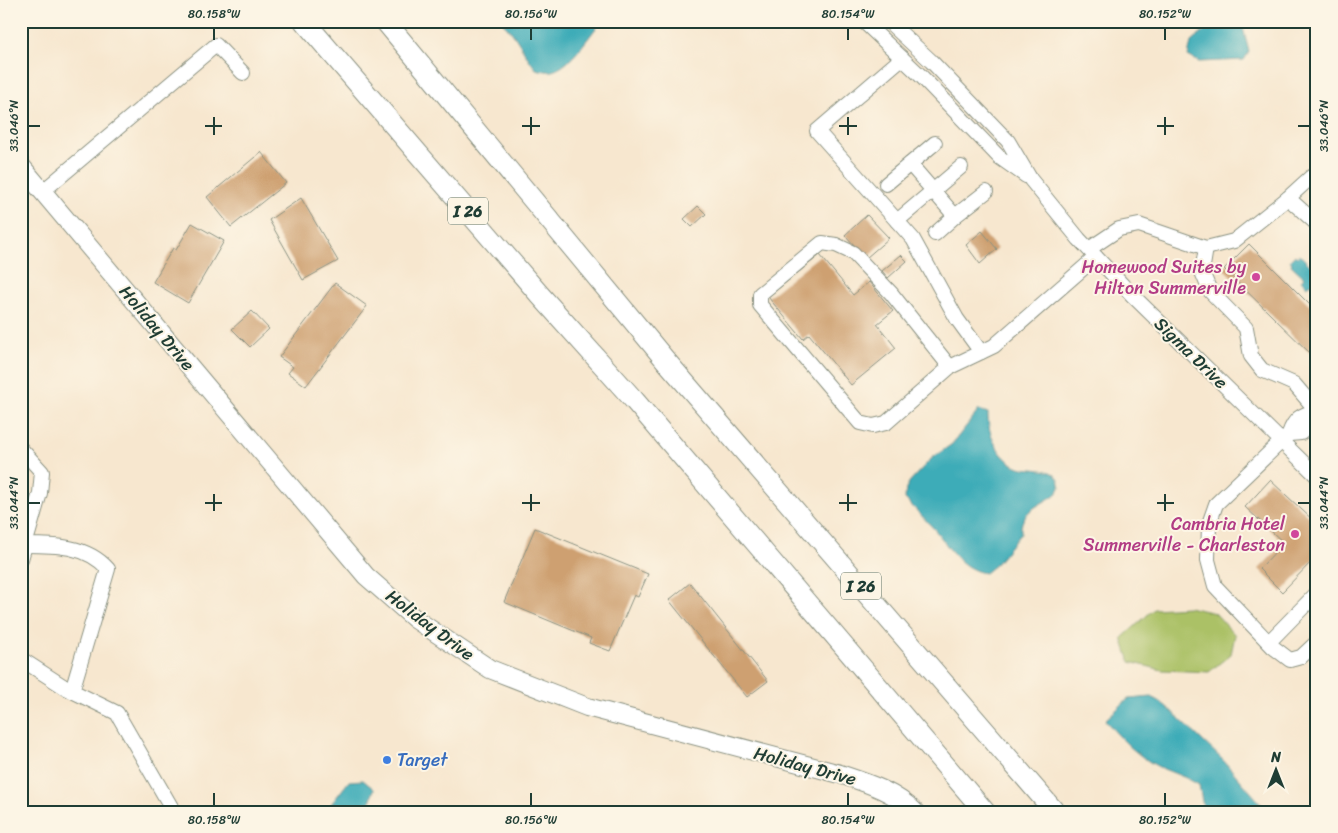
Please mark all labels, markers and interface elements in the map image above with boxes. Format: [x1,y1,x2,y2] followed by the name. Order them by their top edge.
[188,3,241,25] text: 80.158°W
[505,3,558,25] text: 80.156°W
[822,3,875,25] text: 80.154°W
[1139,3,1192,25] text: 80.152°W
[3,99,25,152] text: 33.046°N
[1313,99,1335,152] text: 33.046°N
[448,198,488,225] road number: I 26
[1081,251,1247,304] place label: Homewood Suites by Hilton Summerville
[1250,271,1262,283] marker: Homewood Suites by Hilton Summerville
[111,277,203,379] street label: Holiday Drive
[1146,309,1236,397] street label: Sigma Drive
[3,476,25,529] text: 33.044°N
[1313,476,1335,529] text: 33.044°N
[1083,508,1286,561] place label: Cambria Hotel Summerville - Charleston
[1289,528,1301,540] marker: Cambria Hotel Summerville - Charleston
[841,572,881,600] road number: I 26
[378,581,482,669] street label: Holiday Drive
[750,737,860,795] street label: Holiday Drive
[397,744,448,776] place label: Target
[1270,745,1281,770] text: N
[1250,746,1300,796] north arrow
[381,754,393,766] marker: Target
[188,809,241,831] text: 80.158°W
[505,809,558,831] text: 80.156°W
[822,809,875,831] text: 80.154°W
[1139,809,1192,831] text: 80.152°W

